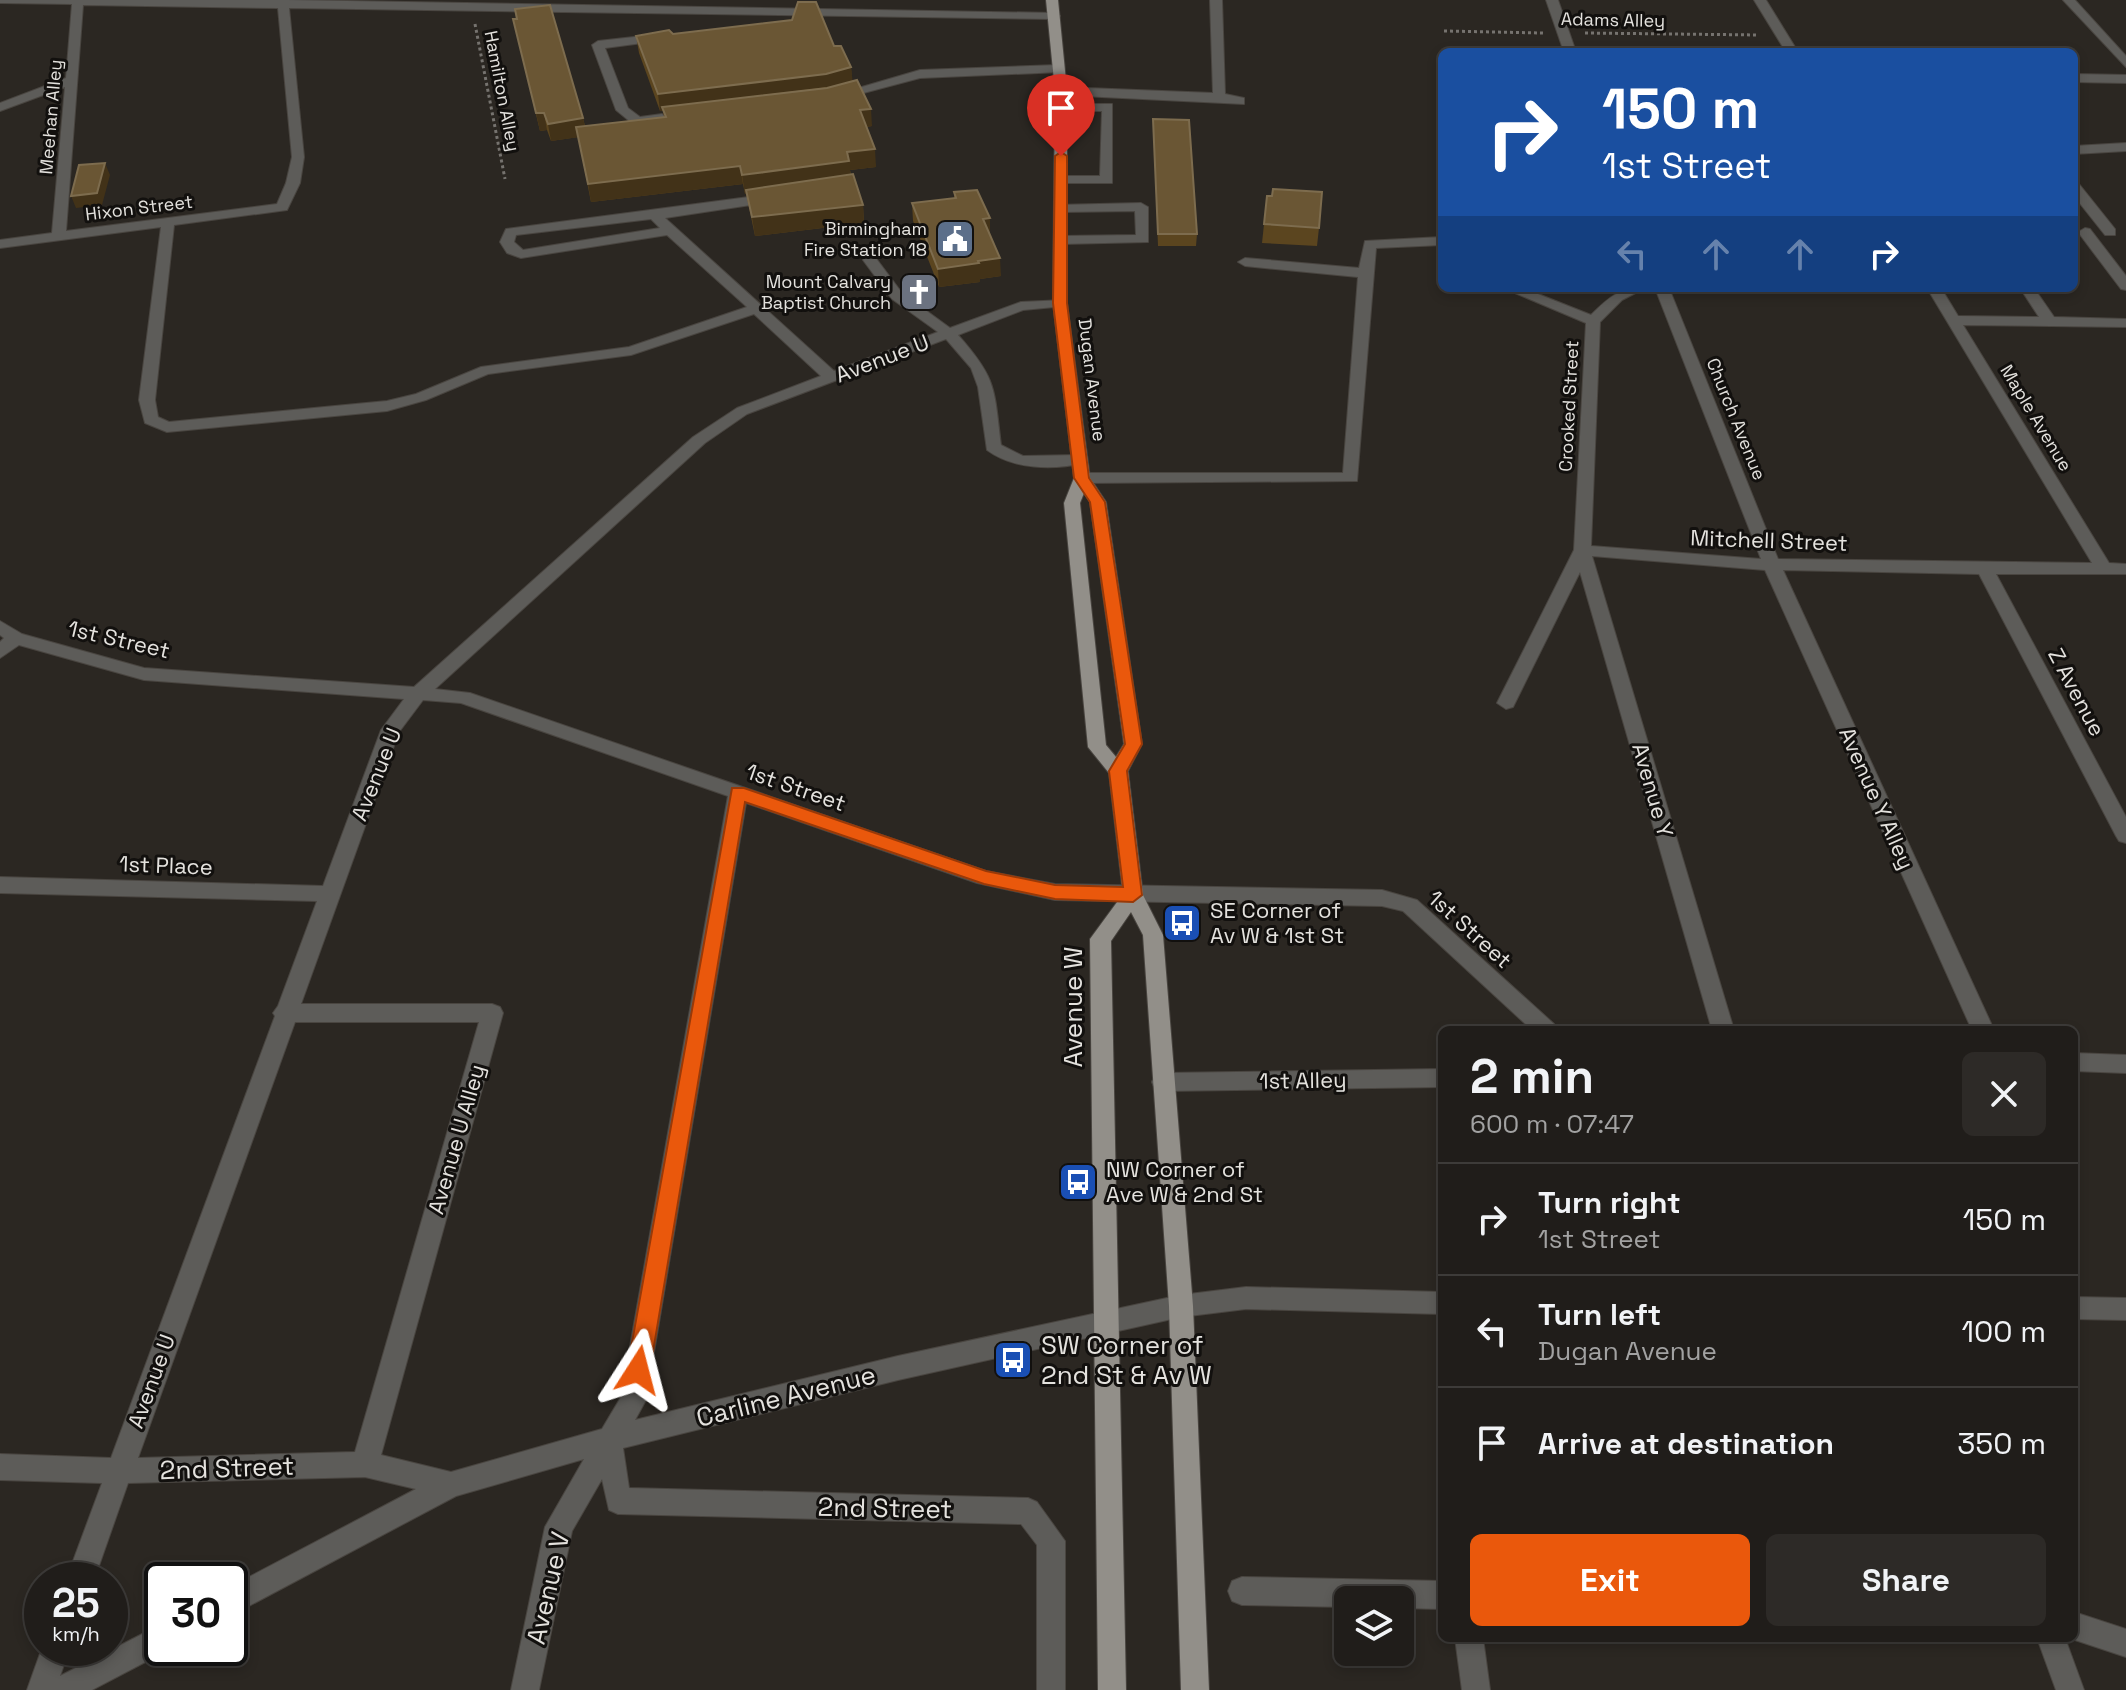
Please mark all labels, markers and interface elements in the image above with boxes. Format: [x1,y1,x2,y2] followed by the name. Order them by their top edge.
[1561,7,1665,32] street label: Adams Alley
[479,28,525,153] street label: Hamilton Alley
[34,58,67,176] street label: Meehan Alley
[1602,73,1759,144] text: 150 m
[1027,74,1095,156] pin
[1470,80,1574,184] icon: right
[1039,86,1083,130] icon: arrive
[1602,143,1771,189] text: 1st Street
[84,190,194,226] street label: Hixon Street
[804,217,927,261] place label: Birmingham Fire Station 18
[934,218,976,260] public building icon: Birmingham Fire Station 18
[1610,232,1654,276] icon: left
[1694,232,1738,276] icon: ahead
[1778,232,1822,276] icon: ahead
[1862,232,1906,276] icon: right
[761,270,891,314] place label: Mount Calvary Baptist Church
[898,271,940,313] church icon: Mount Calvary Baptist Church
[1074,317,1111,443] street label: Dugan Avenue
[831,327,933,389] street label: Avenue U
[1554,340,1583,472] street label: Crooked Street
[1702,354,1771,483] street label: Church Avenue
[1996,360,2077,475] street label: Maple Avenue
[1690,523,1848,557] street label: Mitchell Street
[65,614,173,664] street label: 1st Street
[2042,643,2112,741] street label: Z Avenue
[345,723,407,825] street label: Avenue U
[1833,723,1921,873] street label: Avenue Y Alley
[1626,740,1680,841] street label: Avenue Y
[742,757,850,817] street label: 1st Street
[119,849,213,881] street label: 1st Place
[1422,884,1518,974] street label: 1st Street
[1210,896,1344,949] place label: SE Corner of Av W & 1st St
[1161,902,1203,944] bus stop icon: SE Corner of Av W & 1st St
[1056,946,1090,1068] street label: Avenue W
[1470,1046,1594,1107] text: 2 min
[1962,1052,2046,1136] button: close
[421,1061,491,1217] street label: Avenue U Alley
[1259,1065,1347,1095] street label: 1st Alley
[1470,1107,1634,1141] text: 600 m · 07:47
[1106,1155,1263,1208] place label: NW Corner of Ave W & 2nd St
[1057,1161,1099,1203] bus stop icon: NW Corner of Ave W & 2nd St
[1538,1183,1681,1222] text: Turn right
[1470,1197,1514,1241] icon: right
[1963,1200,2046,1239] text: 150 m
[1538,1222,1660,1256] text: 1st Street
[1538,1295,1661,1334] text: Turn left
[1470,1309,1514,1353] icon: left
[1961,1312,2046,1351] text: 100 m
[596,1328,680,1412] position arrow
[1041,1328,1212,1392] place label: SW Corner of 2nd St & Av W
[121,1330,181,1432] street label: Avenue U
[1538,1334,1717,1368] text: Dugan Avenue
[992,1339,1034,1381] bus stop icon: SW Corner of 2nd St & Av W
[693,1357,879,1435] street label: Carline Avenue
[1470,1421,1514,1465] icon: arrive
[1538,1424,1834,1463] text: Arrive at destination
[1957,1424,2046,1463] text: 350 m
[159,1449,295,1487] street label: 2nd Street
[817,1490,953,1526] street label: 2nd Street
[519,1529,577,1647] street label: Avenue V
[1470,1534,1750,1626] button: Exit
[1766,1534,2046,1626] button: Share
[144,1562,248,1666] speed limit sign: 30
[52,1578,100,1629] text: 25
[1334,1586,1414,1666] map controls
[1334,1586,1414,1666] button: layers
[52,1621,100,1647] text: km/h

